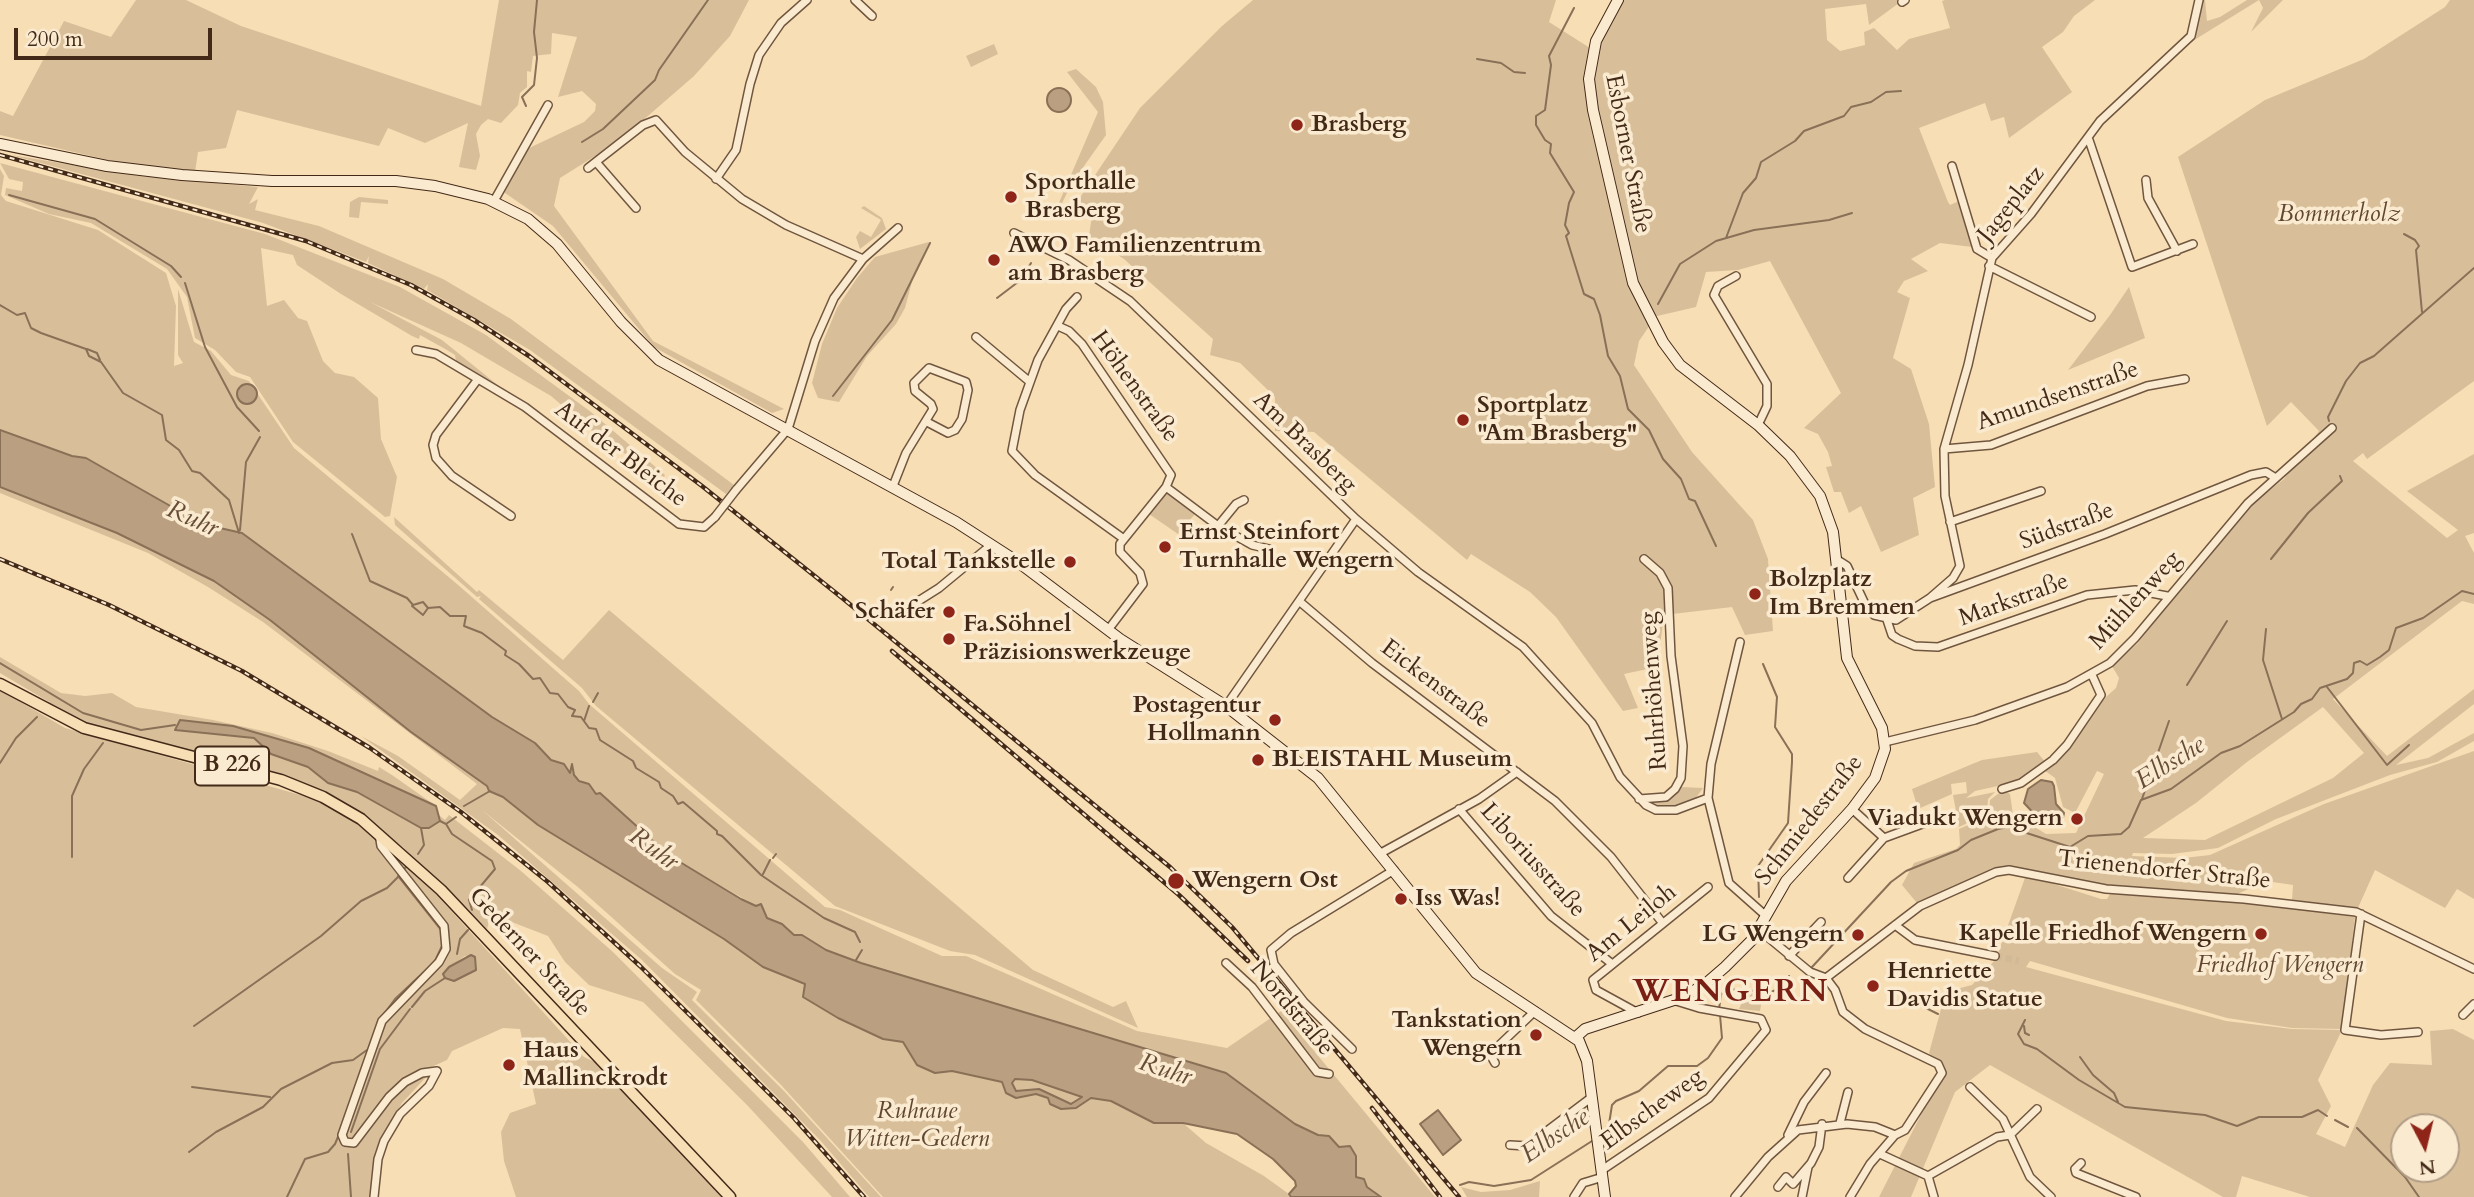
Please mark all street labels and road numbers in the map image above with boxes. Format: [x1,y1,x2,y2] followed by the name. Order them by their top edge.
[1597,72,1657,236] street label: Esborner Straße
[1972,161,2052,249] street label: Jageplatz
[1084,326,1184,448] street label: Höhenstraße
[1973,356,2143,438] street label: Amundsenstraße
[1246,386,1362,500] street label: Am Brasberg
[548,396,692,514] street label: Auf der Bleiche
[2016,497,2118,557] street label: Südstraße
[2084,546,2188,656] street label: Mühlenweg
[1955,568,2073,634] street label: Markstraße
[1635,611,1675,771] street label: Ruhrhöhenweg
[1374,634,1496,736] street label: Eickenstraße
[195,746,269,786] road number: B 226
[1750,750,1870,892] street label: Schmiedestraße
[1473,798,1591,924] street label: Liboriusstraße
[2056,845,2272,897] street label: Trienendorfer Straße
[1581,879,1683,969] street label: Am Leiloh
[462,882,596,1024] street label: Gederner Straße
[1243,956,1339,1062] street label: Nordstraße
[1596,1063,1710,1157] street label: Elbscheweg

